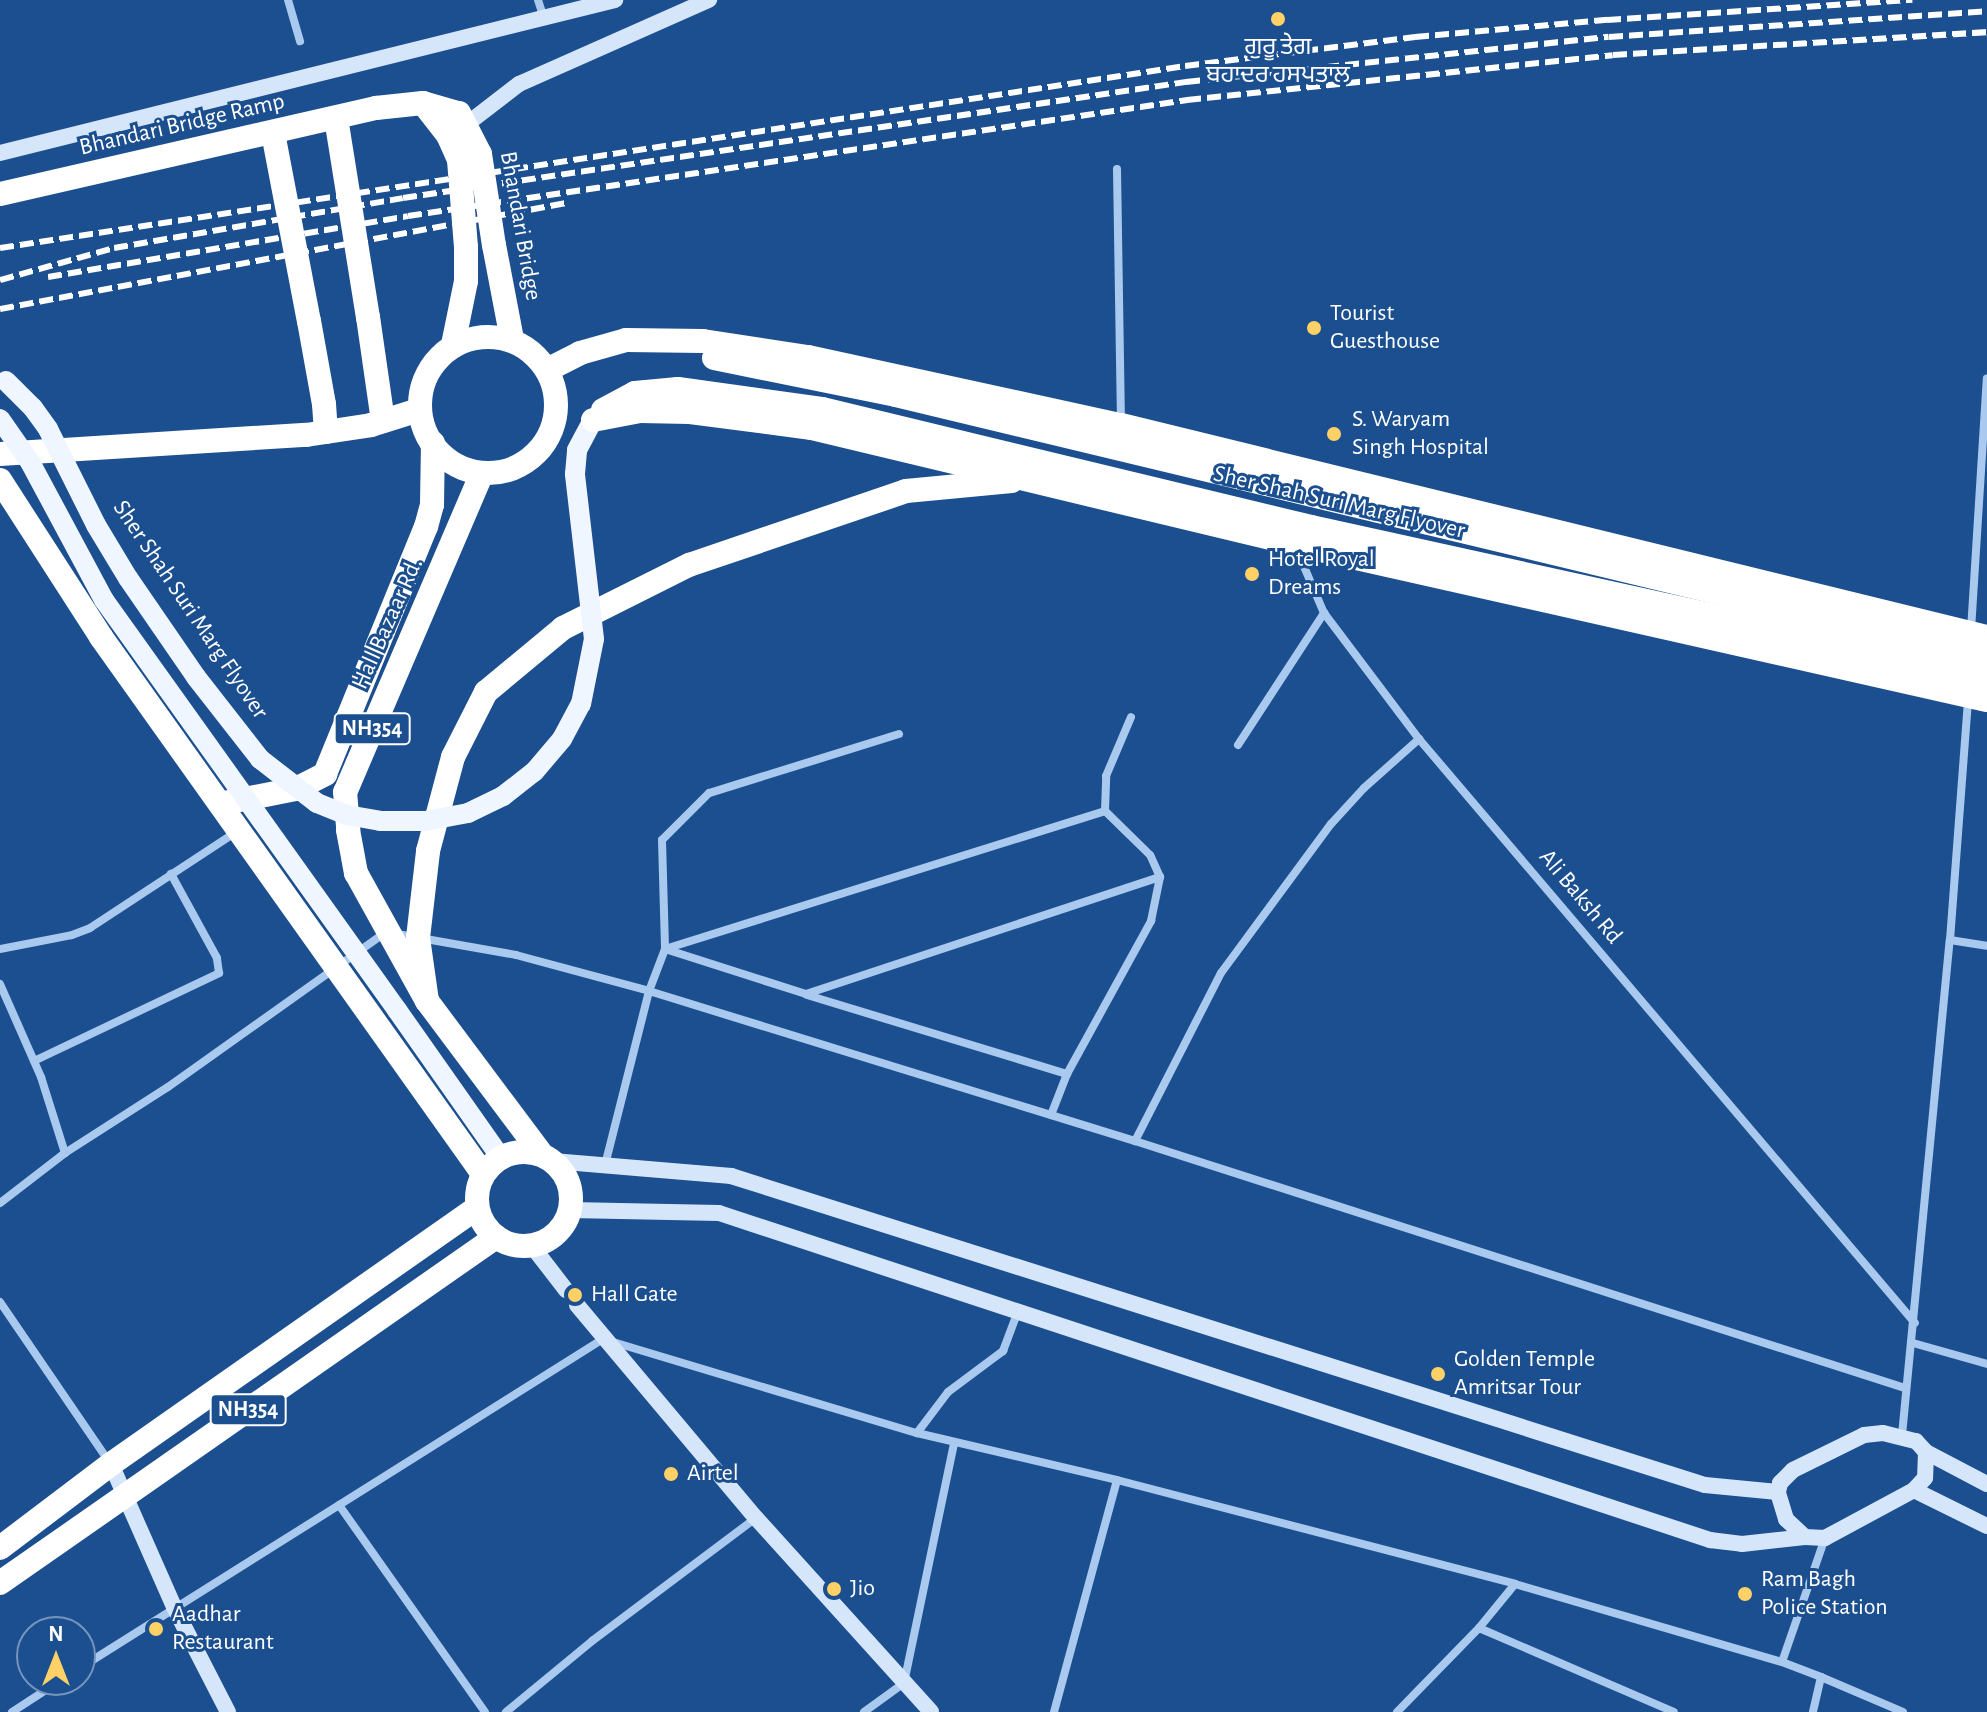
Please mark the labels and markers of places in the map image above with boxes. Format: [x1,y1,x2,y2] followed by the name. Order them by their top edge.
[1267,8,1289,30] marker: ਗੁਰੂ ਤੇਗ ਬਹਾਦਰ ਹਸਪਤਾਲ
[1206,34,1350,90] place label: ਗੁਰੂ ਤੇਗ ਬਹਾਦਰ ਹਸਪਤਾਲ
[1330,300,1440,356] place label: Tourist Guesthouse
[1305,319,1323,337] marker: Tourist Guesthouse
[1352,406,1489,462] place label: S. Waryam Singh Hospital
[1323,423,1345,445] marker: S. Waryam Singh Hospital
[1268,546,1375,602] place label: Hotel Royal Dreams
[1243,565,1261,583] marker: Hotel Royal Dreams
[591,1281,677,1309] place label: Hall Gate
[566,1286,584,1304] marker: Hall Gate
[1454,1346,1595,1402] place label: Golden Temple Amritsar Tour
[1429,1365,1447,1383] marker: Golden Temple Amritsar Tour
[687,1460,739,1488] place label: Airtel
[662,1465,680,1483] marker: Airtel
[1761,1566,1888,1622] place label: Ram Bagh Police Station
[850,1575,875,1603] place label: Jio
[825,1580,843,1598] marker: Jio
[1736,1585,1754,1603] marker: Ram Bagh Police Station
[172,1601,274,1657] place label: Aadhar Restaurant
[147,1620,165,1638] marker: Aadhar Restaurant

